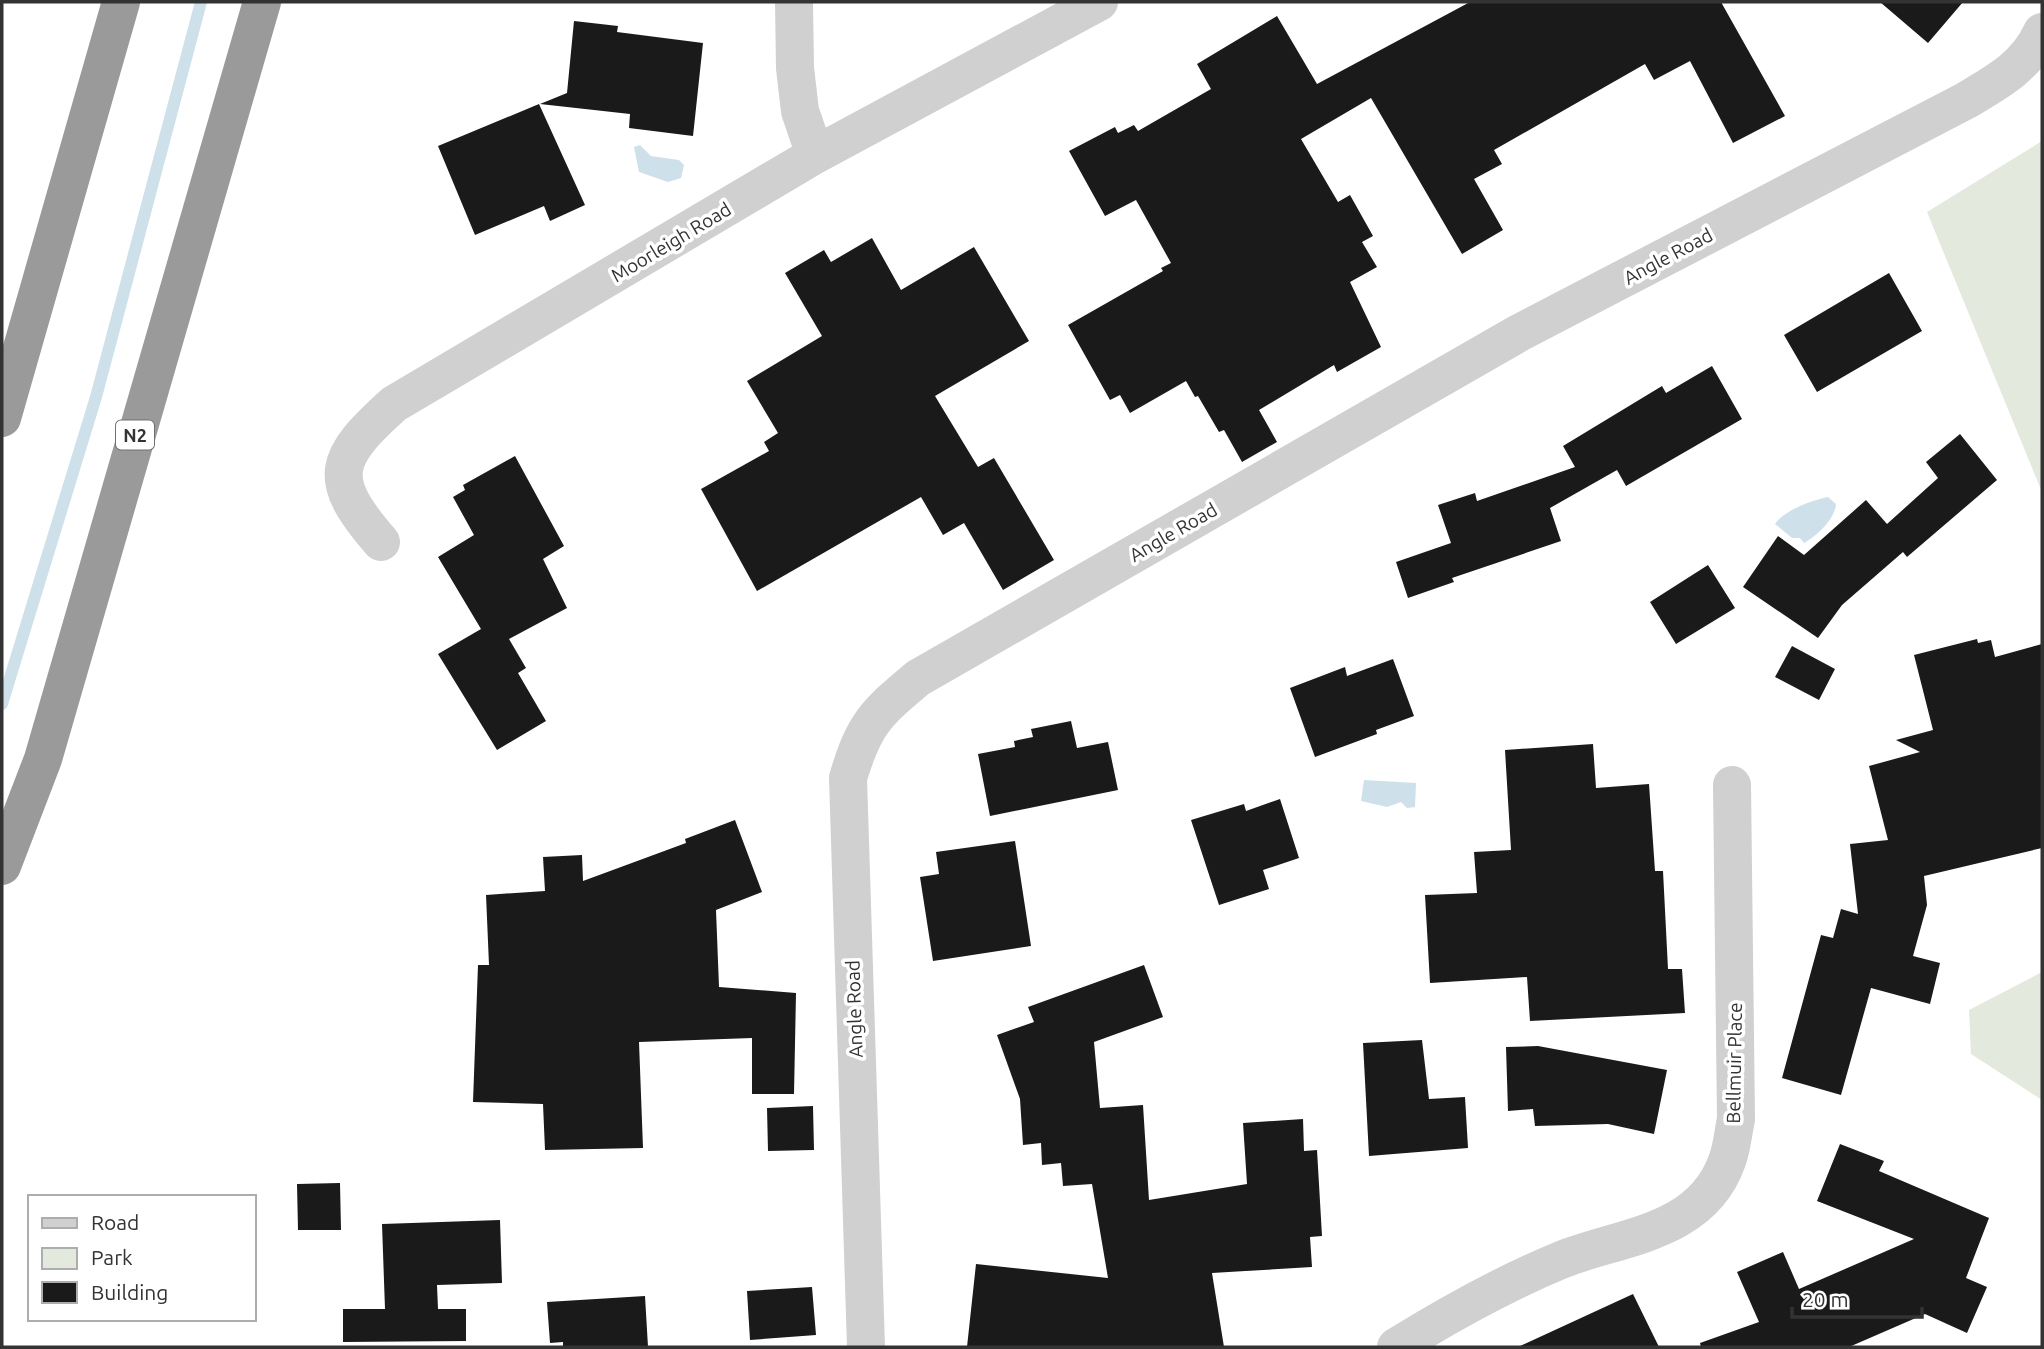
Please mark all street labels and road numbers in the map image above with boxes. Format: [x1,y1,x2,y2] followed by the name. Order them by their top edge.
[607,198,735,286] street label: Moorleigh Road
[1620,223,1716,289] street label: Angle Road
[116,421,154,450] road number: N2
[1125,498,1221,566] street label: Angle Road
[841,960,867,1058] street label: Angle Road
[1722,1002,1746,1124] street label: Bellmuir Place

